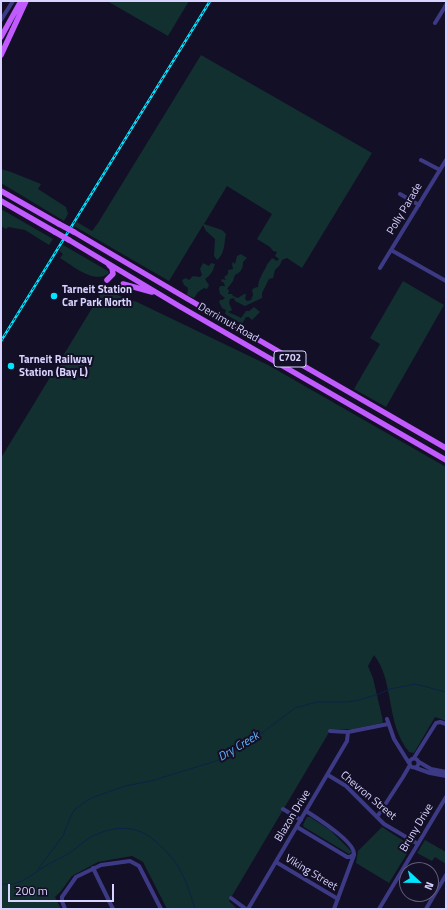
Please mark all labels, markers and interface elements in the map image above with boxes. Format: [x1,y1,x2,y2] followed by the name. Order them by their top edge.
[384,181,426,237] street label: Polly Parade
[62,283,132,309] place label: Tarneit Station Car Park North
[49,291,59,301] marker: Tarneit Station Car Park North
[195,300,261,346] street label: Derrimut Road
[274,351,306,367] road number: C702
[19,353,92,379] place label: Tarneit Railway Station (Bay L)
[6,361,16,371] marker: Tarneit Railway Station (Bay L)
[216,729,262,765] water label: Dry Creek
[337,769,399,823] street label: Chevron Street
[272,788,314,844] street label: Blazon Drive
[397,801,437,855] street label: Bruny Drive
[282,852,340,894] street label: Viking Street
[399,862,439,902] north arrow
[10,876,116,902] scale bar
[420,880,438,893] text: N
[15,881,48,900] text: 200 m

